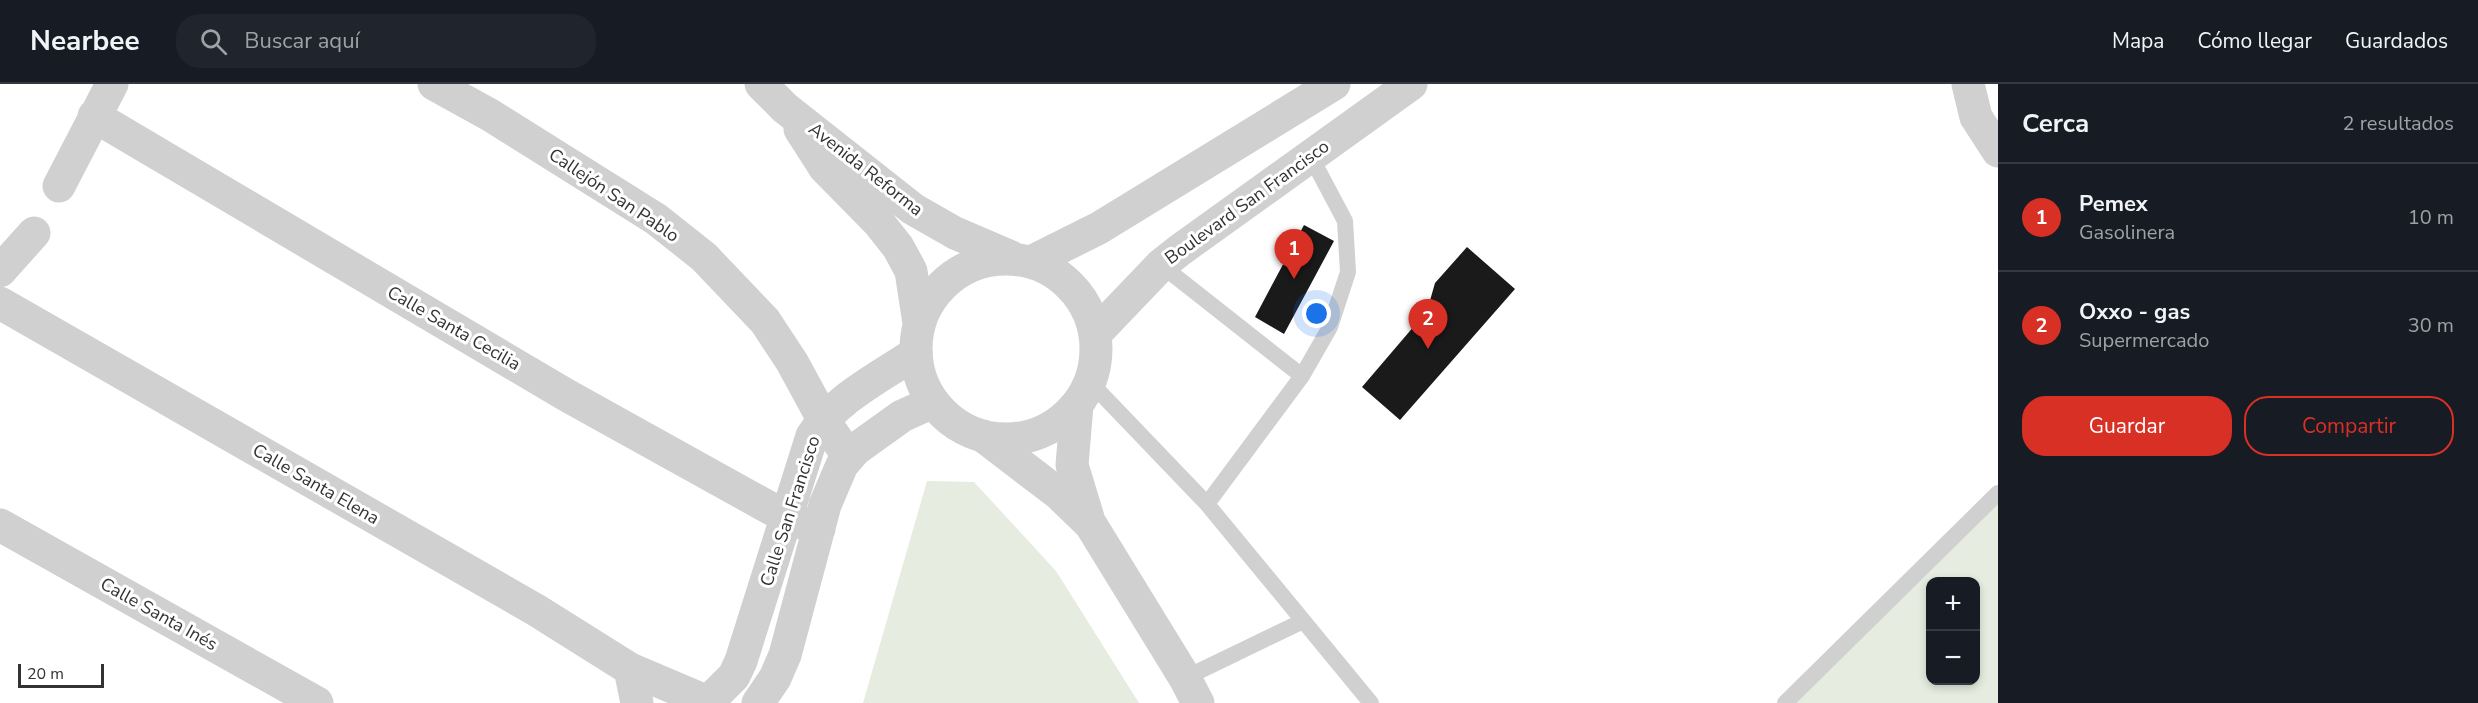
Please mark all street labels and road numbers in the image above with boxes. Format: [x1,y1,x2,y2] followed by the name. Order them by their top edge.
[804,117,928,221] street label: Avenida Reforma
[1160,134,1334,270] street label: Boulevard San Francisco
[544,142,684,248] street label: Callejón San Pablo
[383,280,525,376] street label: Calle Santa Cecilia
[754,433,826,589] street label: Calle San Francisco
[248,438,384,530] street label: Calle Santa Elena
[96,572,222,656] street label: Calle Santa Inés

